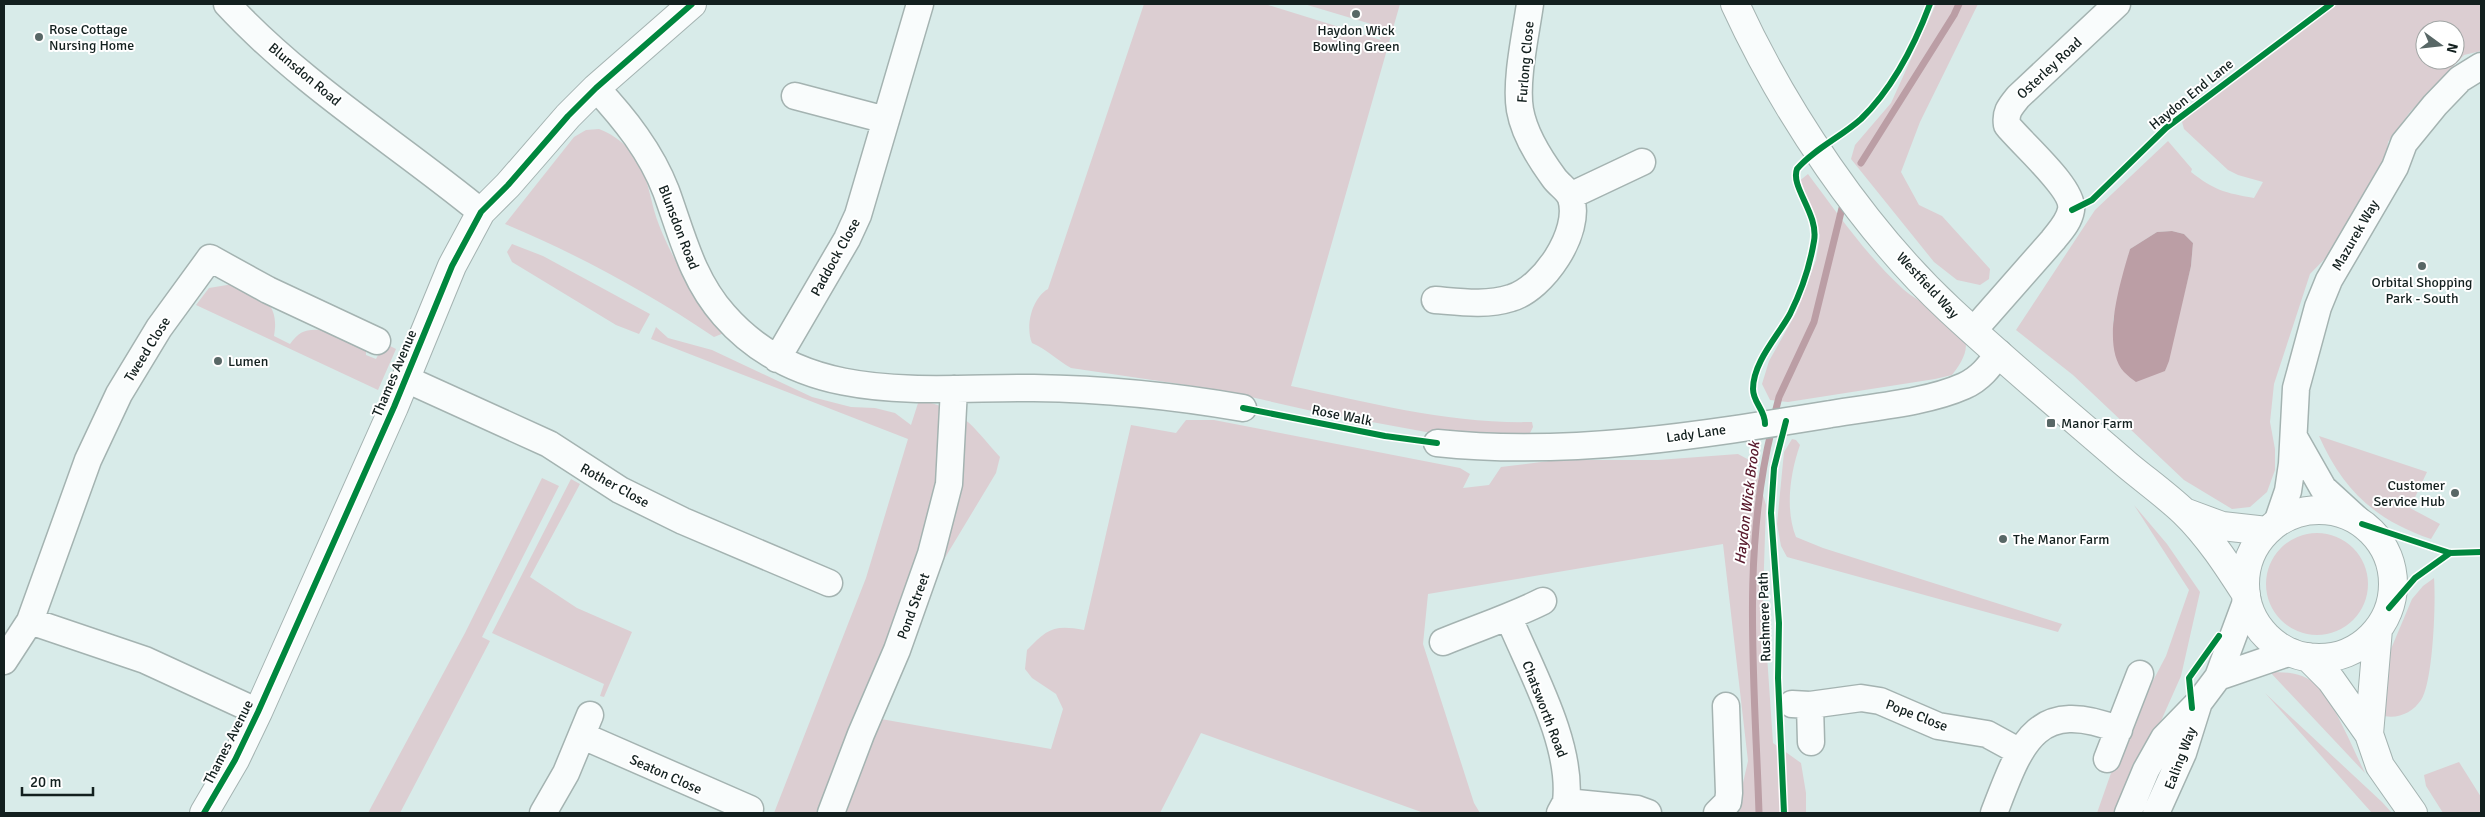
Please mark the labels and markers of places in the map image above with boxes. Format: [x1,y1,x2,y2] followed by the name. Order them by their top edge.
[1350,8,1362,20] marker: Haydon Wick Bowling Green
[49,21,134,54] place label: Rose Cottage Nursing Home
[1312,22,1400,55] place label: Haydon Wick Bowling Green
[33,31,45,43] marker: Rose Cottage Nursing Home
[2416,260,2428,272] marker: Orbital Shopping Park - South
[2371,274,2473,307] place label: Orbital Shopping Park - South
[228,353,268,370] place label: Lumen
[212,355,224,367] marker: Lumen
[2061,415,2133,432] place label: Manor Farm
[2045,417,2057,429] marker: Manor Farm
[2374,477,2446,510] place label: Customer Service Hub
[2449,487,2461,499] marker: Customer Service Hub
[2013,531,2109,548] place label: The Manor Farm
[1997,533,2009,545] marker: The Manor Farm

